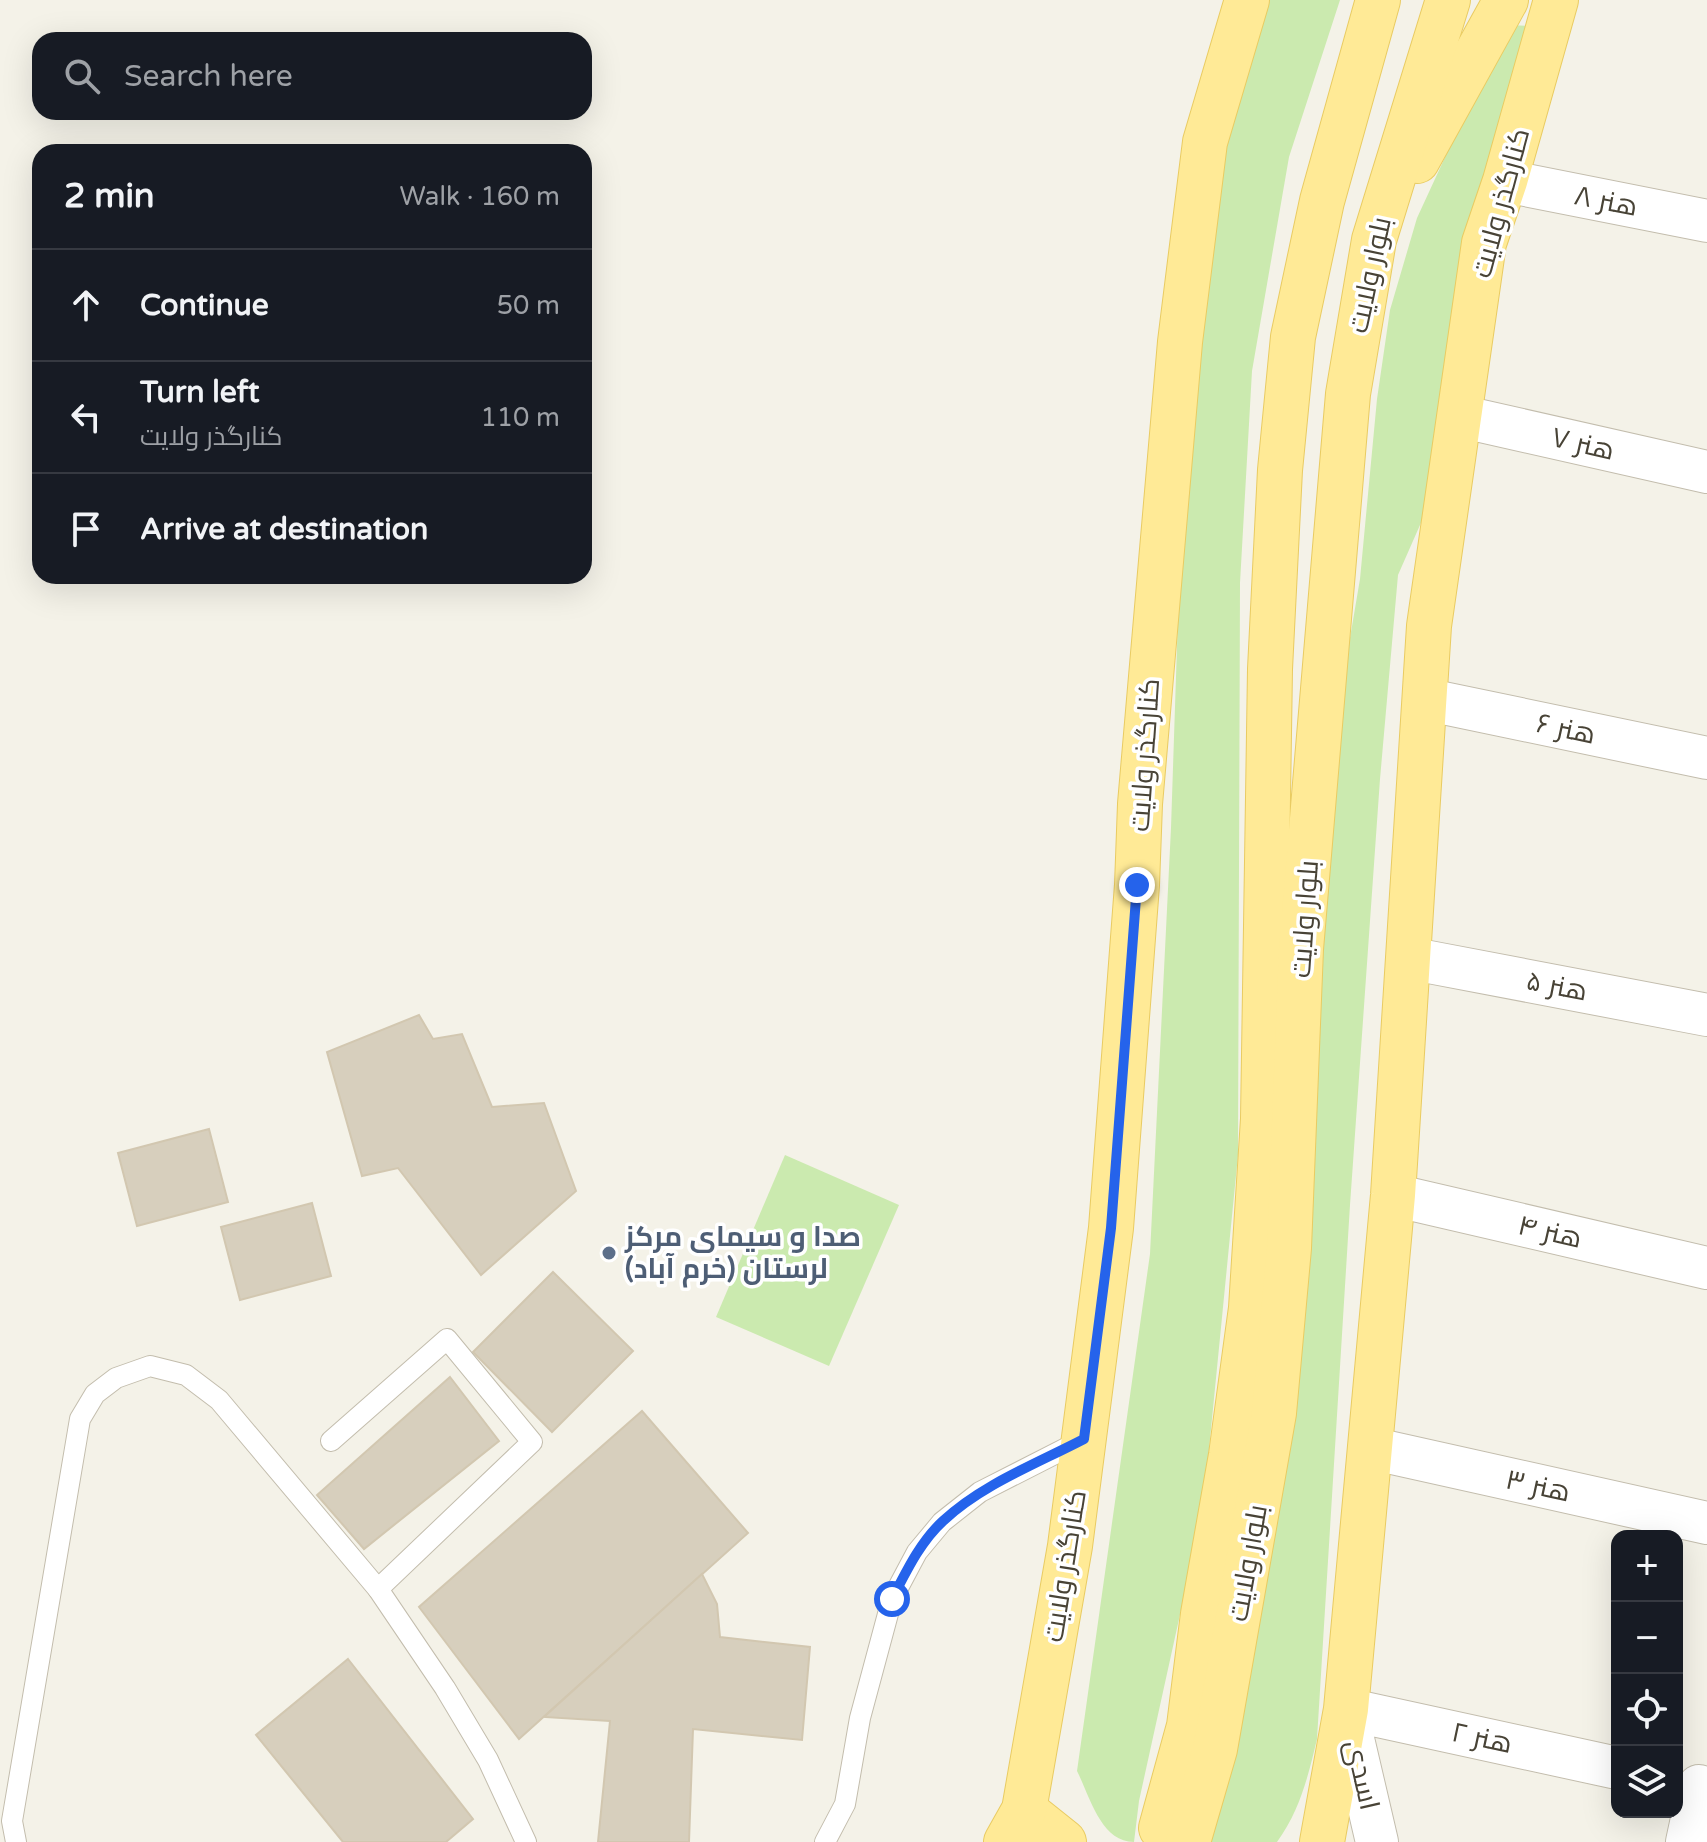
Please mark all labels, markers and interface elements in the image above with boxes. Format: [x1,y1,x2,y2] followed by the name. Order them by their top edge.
[32,32,592,120] search box
[60,54,104,98] icon: search
[124,58,293,95] text: Search here
[1465,124,1537,282] street label: کنارگذر ولایت
[64,176,155,217] text: 2 min
[1571,178,1641,224] street label: هنر ۸
[400,181,560,212] text: Walk · 160 m
[1341,214,1399,336] street label: بلوار ولایت
[64,283,108,327] icon: ahead
[140,287,269,324] text: Continue
[497,290,560,321] text: 50 m
[140,374,259,411] text: Turn left
[64,395,108,439] icon: left
[480,402,560,433] text: 110 m
[1548,420,1618,468] street label: هنر ۷
[140,421,283,452] text: کنارگذر ولایت
[64,507,108,551] icon: arrive
[140,511,428,548] text: Arrive at destination
[1123,677,1167,833] street label: کنارگذر ولایت
[1533,706,1599,752] street label: هنر ۶
[1284,859,1326,979] street label: بلوار ولایت
[1119,867,1155,903] route end
[1524,963,1590,1009] street label: هنر ۵
[1515,1208,1585,1256] street label: هنر ۴
[624,1220,861,1288] place label: صدا و سیمای مرکز لرستان (خرم آباد)
[600,1244,618,1262] marker: صدا و سیمای مرکز لرستان (خرم آباد)
[1503,1463,1573,1509] street label: هنر ۳
[1036,1488,1094,1644] street label: کنارگذر ولایت
[1221,1502,1275,1624] street label: بلوار ولایت
[1611,1530,1683,1818] map controls
[1611,1530,1683,1602] button: +
[874,1581,910,1617] route start
[1611,1602,1683,1674] button: −
[1611,1674,1683,1746] button: locate
[1449,1715,1515,1761] street label: هنر ۲
[1337,1737,1387,1813] street label: اسدی
[1611,1746,1683,1818] button: layers

